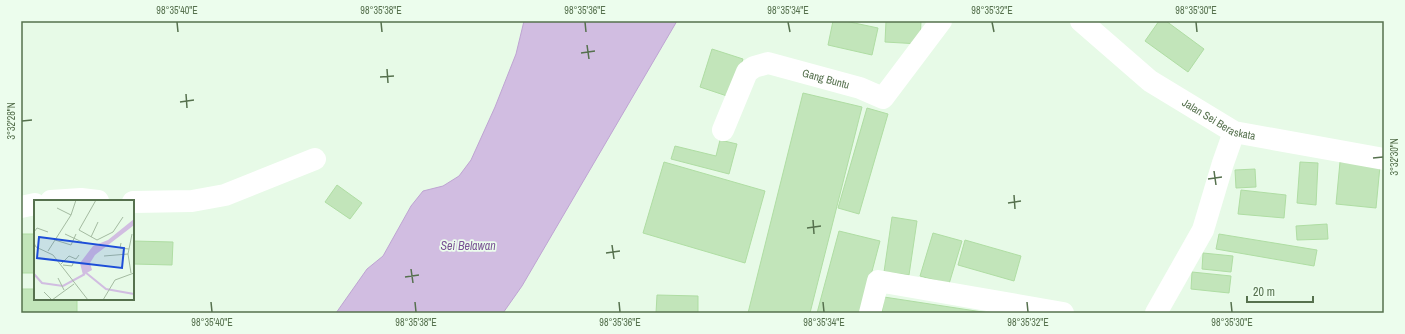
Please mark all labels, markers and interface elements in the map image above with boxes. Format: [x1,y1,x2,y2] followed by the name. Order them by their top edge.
[156,4,198,17] text: 98°35'40"E
[360,4,402,17] text: 98°35'38"E
[564,4,606,17] text: 98°35'36"E
[767,4,809,17] text: 98°35'34"E
[971,4,1013,17] text: 98°35'32"E
[1175,4,1217,17] text: 98°35'30"E
[801,66,851,92] street label: Gang Buntu
[1180,95,1257,143] street label: Jalan Sei Beraskata
[5,102,18,140] text: 3°32'28"N
[1388,138,1401,176] text: 3°32'30"N
[34,200,134,300] inset map
[440,238,496,254] water label: Sei Belawan
[1247,278,1313,304] scale bar
[1253,284,1275,300] text: 20 m
[191,316,233,329] text: 98°35'40"E
[395,316,437,329] text: 98°35'38"E
[599,316,641,329] text: 98°35'36"E
[803,316,845,329] text: 98°35'34"E
[1007,316,1049,329] text: 98°35'32"E
[1211,316,1253,329] text: 98°35'30"E

